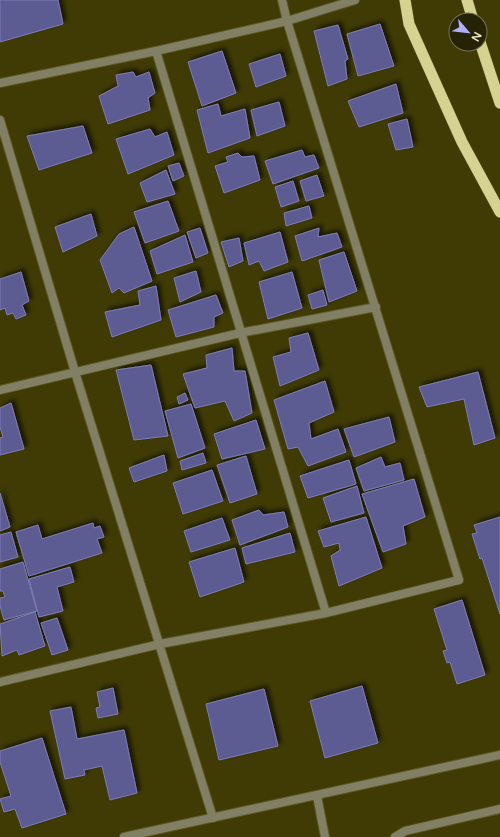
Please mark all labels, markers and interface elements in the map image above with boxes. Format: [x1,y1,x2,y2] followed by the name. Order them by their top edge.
[448,12,488,52] north arrow
[469,30,484,43] text: N

